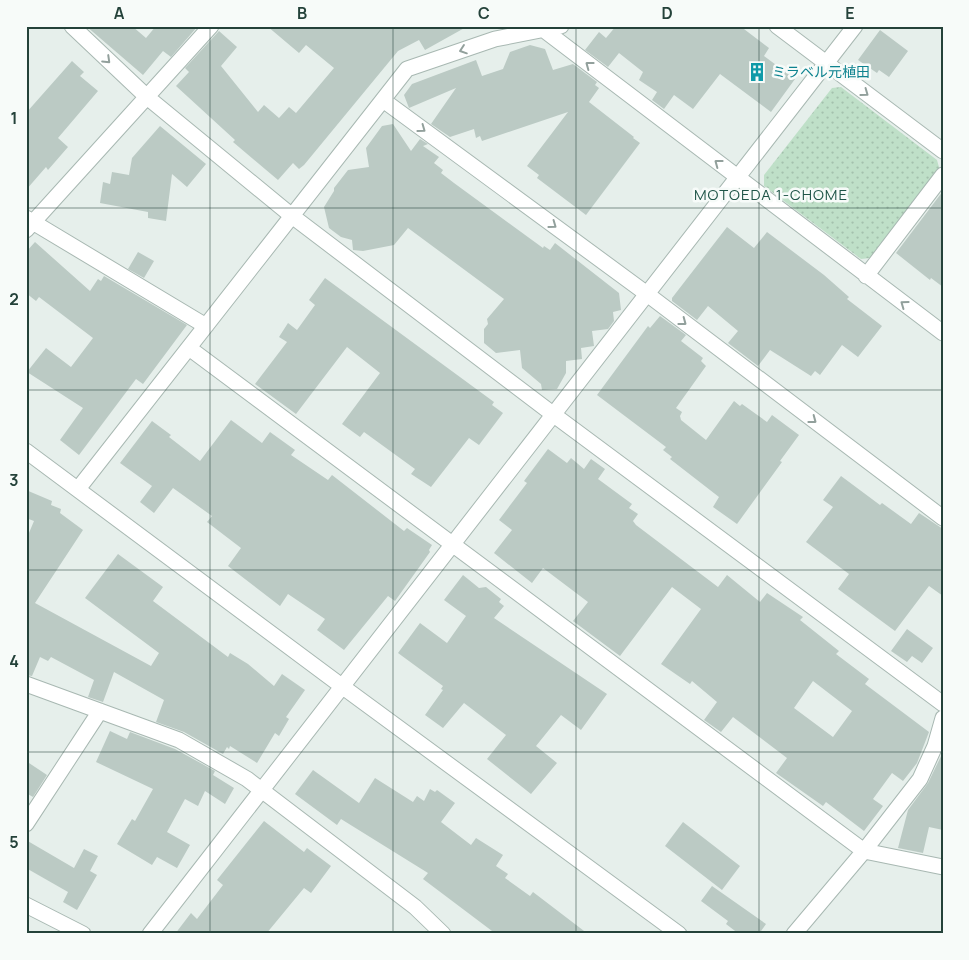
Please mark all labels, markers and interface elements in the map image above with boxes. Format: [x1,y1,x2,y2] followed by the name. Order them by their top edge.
[114,2,125,24] text: A
[297,2,307,24] text: B
[478,2,490,24] text: C
[661,2,673,24] text: D
[845,2,855,24] text: E
[459,45,467,55] one-way arrow
[102,54,111,63] one-way arrow
[746,61,768,83] building icon: ミラベル元植田
[586,62,595,70] one-way arrow
[772,62,870,81] place label: ミラベル元植田
[859,87,869,96] one-way arrow
[10,107,18,129] text: 1
[416,123,425,131] one-way arrow
[715,161,724,169] one-way arrow
[694,184,848,205] district label: MOTOEDA 1-CHOME
[547,219,557,228] one-way arrow
[9,288,19,310] text: 2
[900,301,910,310] one-way arrow
[677,316,686,324] one-way arrow
[807,414,817,423] one-way arrow
[9,469,19,491] text: 3
[9,650,19,672] text: 4
[9,831,19,853] text: 5

